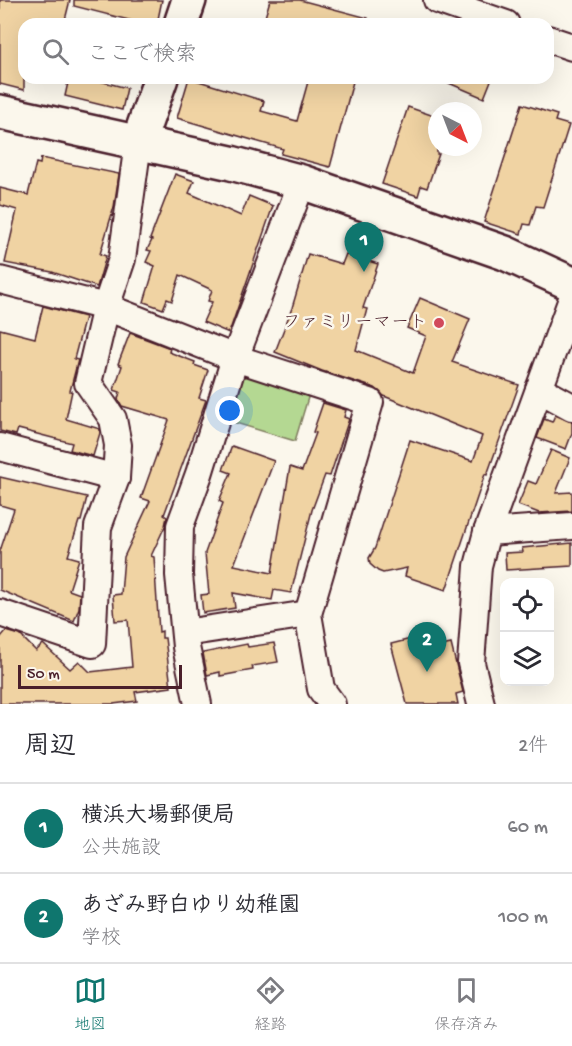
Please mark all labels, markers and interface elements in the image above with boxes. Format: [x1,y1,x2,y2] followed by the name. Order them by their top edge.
[18,18,554,84] search box
[39,35,72,68] icon: search
[87,43,197,69] text: ここで検索
[428,102,482,156] north arrow
[344,222,384,272] pin: 1
[283,313,427,334] place label: ファミリーマート
[432,316,446,330] marker: ファミリーマート
[215,396,244,425] your location
[500,578,554,686] map controls
[500,578,554,632] button: locate
[408,622,446,672] pin: 2
[500,632,554,686] button: layers
[18,662,182,690] scale bar
[27,666,60,685] text: 50 m
[24,733,76,764] text: 周辺
[518,736,548,759] text: 2件
[81,804,235,830] text: 横浜大場郵便局
[39,817,48,840] text: 1
[508,817,548,840] text: 60 m
[81,838,161,861] text: 公共施設
[81,894,300,920] text: あざみ野白ゆり幼稚園
[39,907,48,930] text: 2
[498,907,548,930] text: 100 m
[81,928,121,951] text: 学校
[74,974,107,1036] tab: 地図
[254,974,287,1036] tab: 経路
[434,974,498,1036] tab: 保存済み

